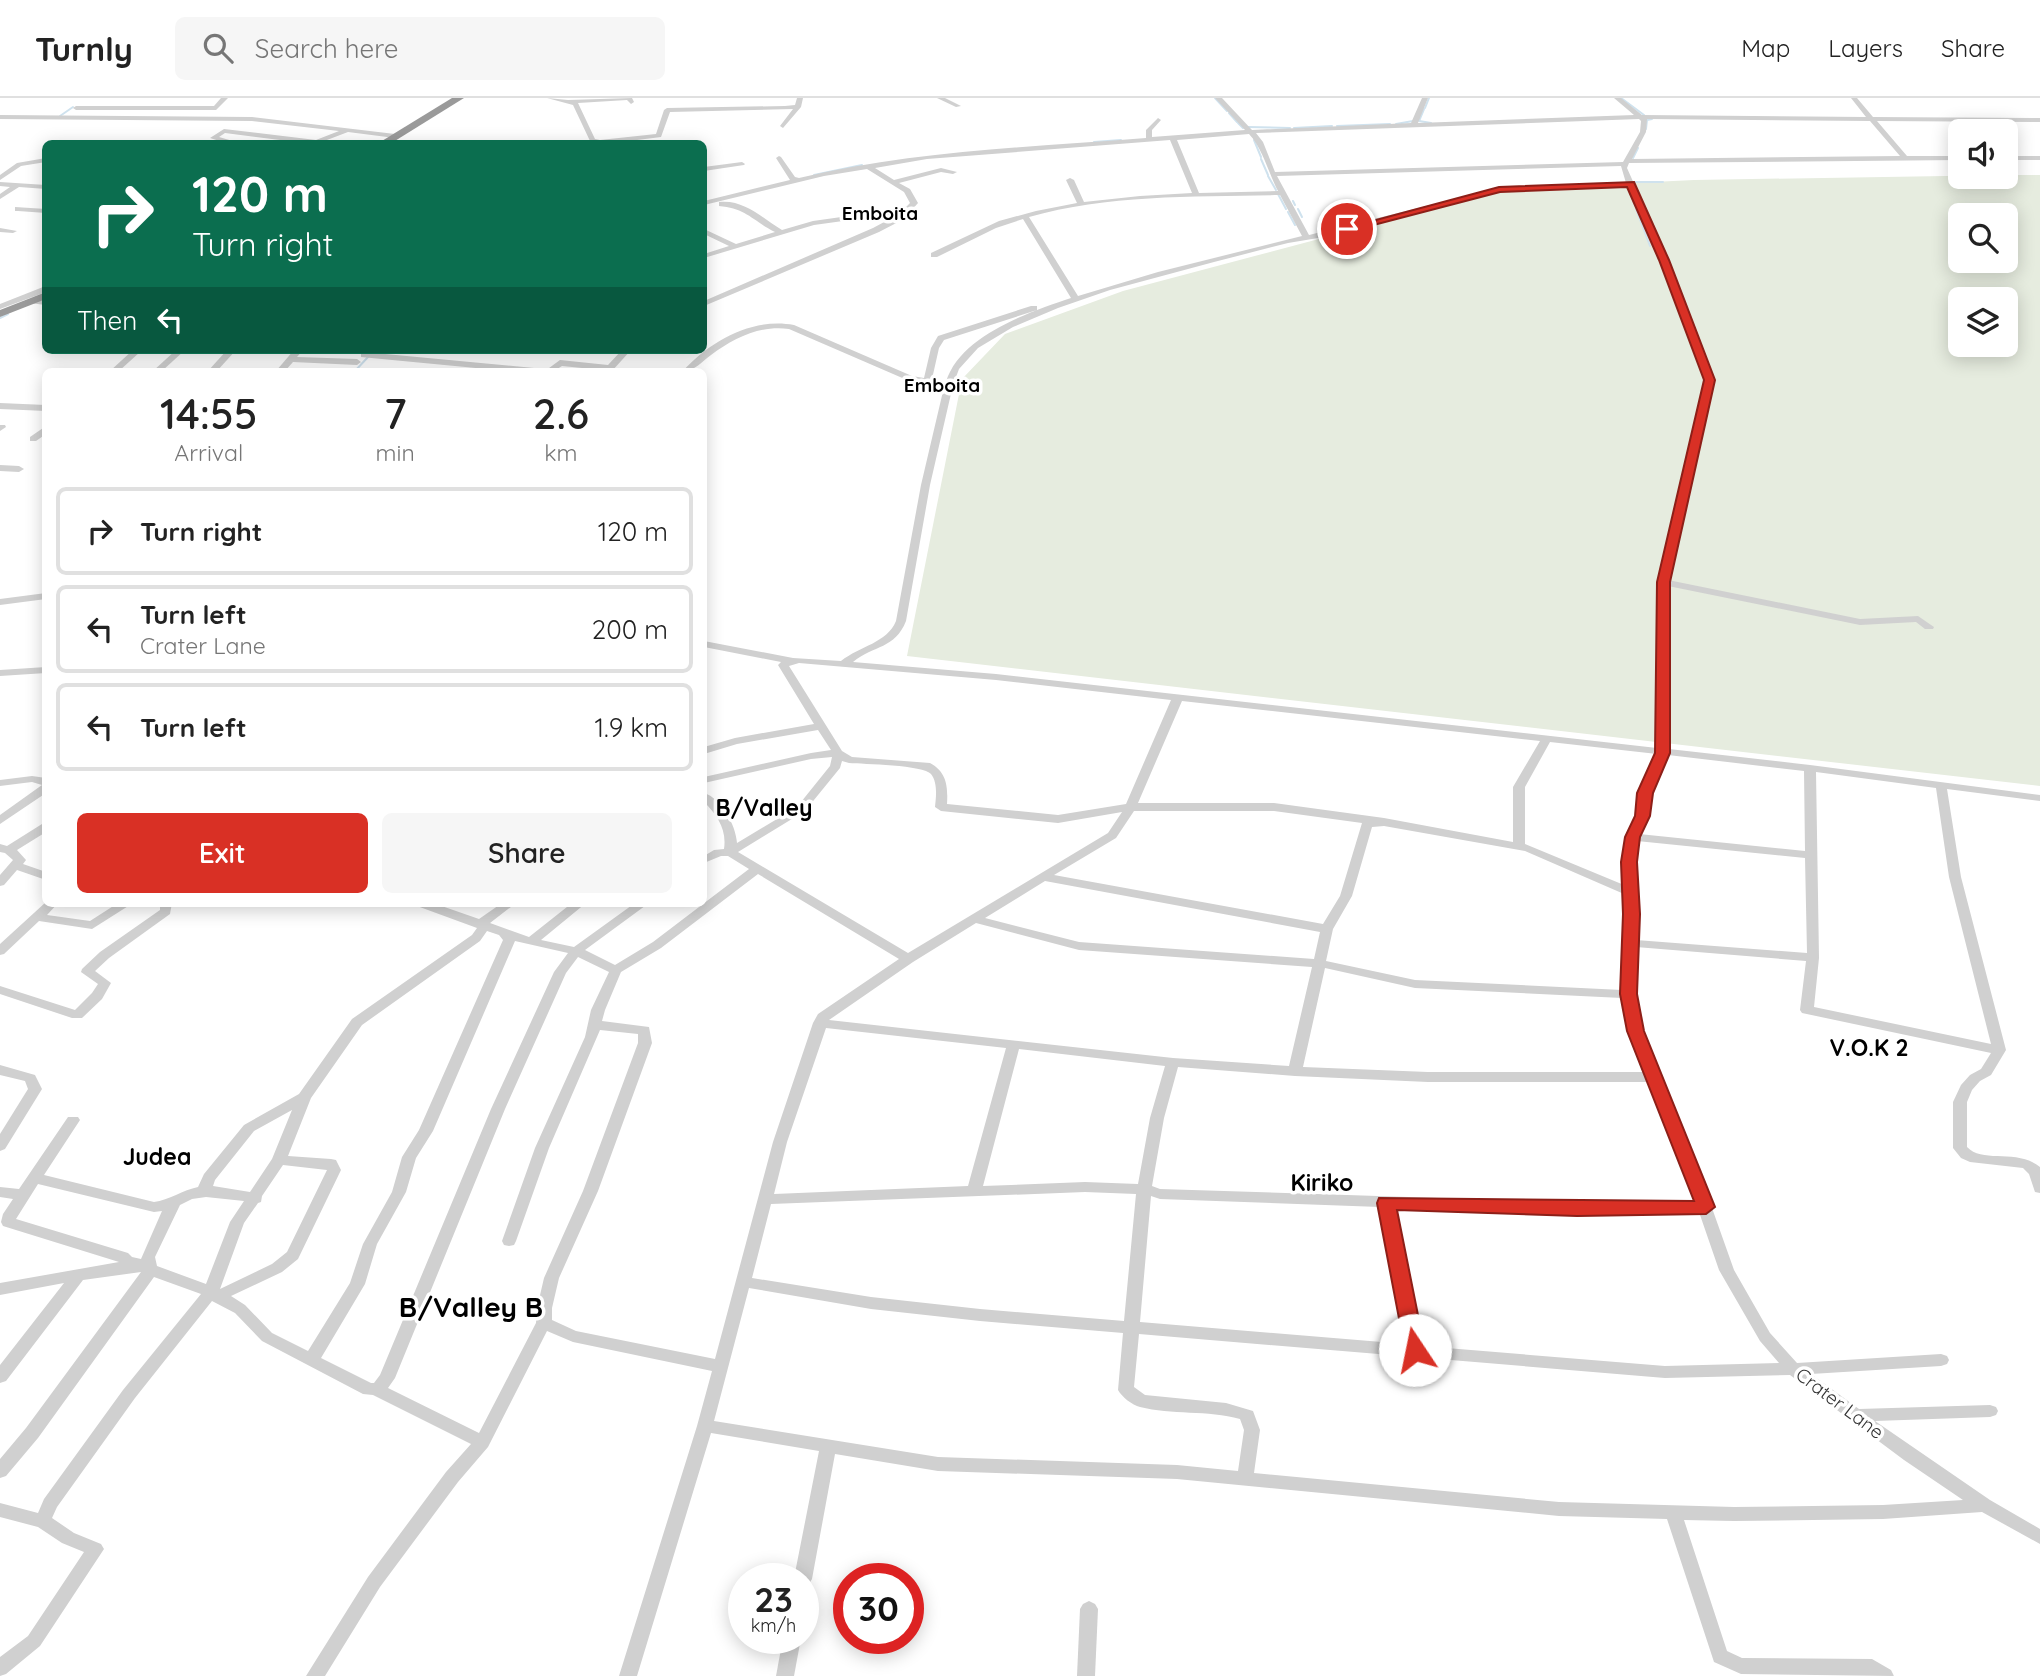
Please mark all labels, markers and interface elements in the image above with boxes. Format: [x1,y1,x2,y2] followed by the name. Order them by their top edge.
[175,17,665,80] search box
[35,28,133,69] text: Turnly
[199,29,237,67] icon: search
[255,32,398,65] text: Search here
[1741,33,1790,63] text: Map
[1828,33,1903,63] text: Layers
[1941,33,2005,63] text: Share
[1948,119,2018,357] map controls
[1948,119,2018,189] button: sound
[192,163,328,224] text: 120 m
[77,168,168,259] icon: right
[1317,199,1377,259] pin
[842,201,918,225] district label: Emboita
[1948,203,2018,273] button: search
[1328,210,1366,248] icon: arrive
[192,224,333,264] text: Turn right
[1948,287,2018,357] button: layers
[151,301,189,339] icon: left
[77,304,137,337] text: Then
[904,373,980,397] district label: Emboita
[160,387,258,440] text: 14:55
[384,387,406,440] text: 7
[533,387,589,440] text: 2.6
[174,438,243,467] text: Arrival
[376,438,415,467] text: min
[544,438,578,467] text: km
[81,512,119,550] icon: right
[140,515,262,548] text: Turn right
[598,515,668,548] text: 120 m
[140,598,247,631] text: Turn left
[81,610,119,648] icon: left
[592,613,668,646] text: 200 m
[140,631,266,660] text: Crater Lane
[81,708,119,746] icon: left
[140,711,247,744] text: Turn left
[594,711,668,744] text: 1.9 km
[715,793,813,822] district label: B/Valley
[77,813,368,893] button: Exit
[382,813,672,893] button: Share
[1829,1033,1909,1062] district label: V.O.K 2
[123,1142,191,1171] district label: Judea
[1291,1168,1353,1197] district label: Kiriko
[399,1289,543,1324] district label: B/Valley B
[1378,1313,1452,1387] position arrow
[1791,1362,1889,1444] street label: Crater Lane
[833,1563,924,1654] speed limit sign: 30
[754,1577,793,1621] text: 23
[751,1614,796,1637] text: km/h

